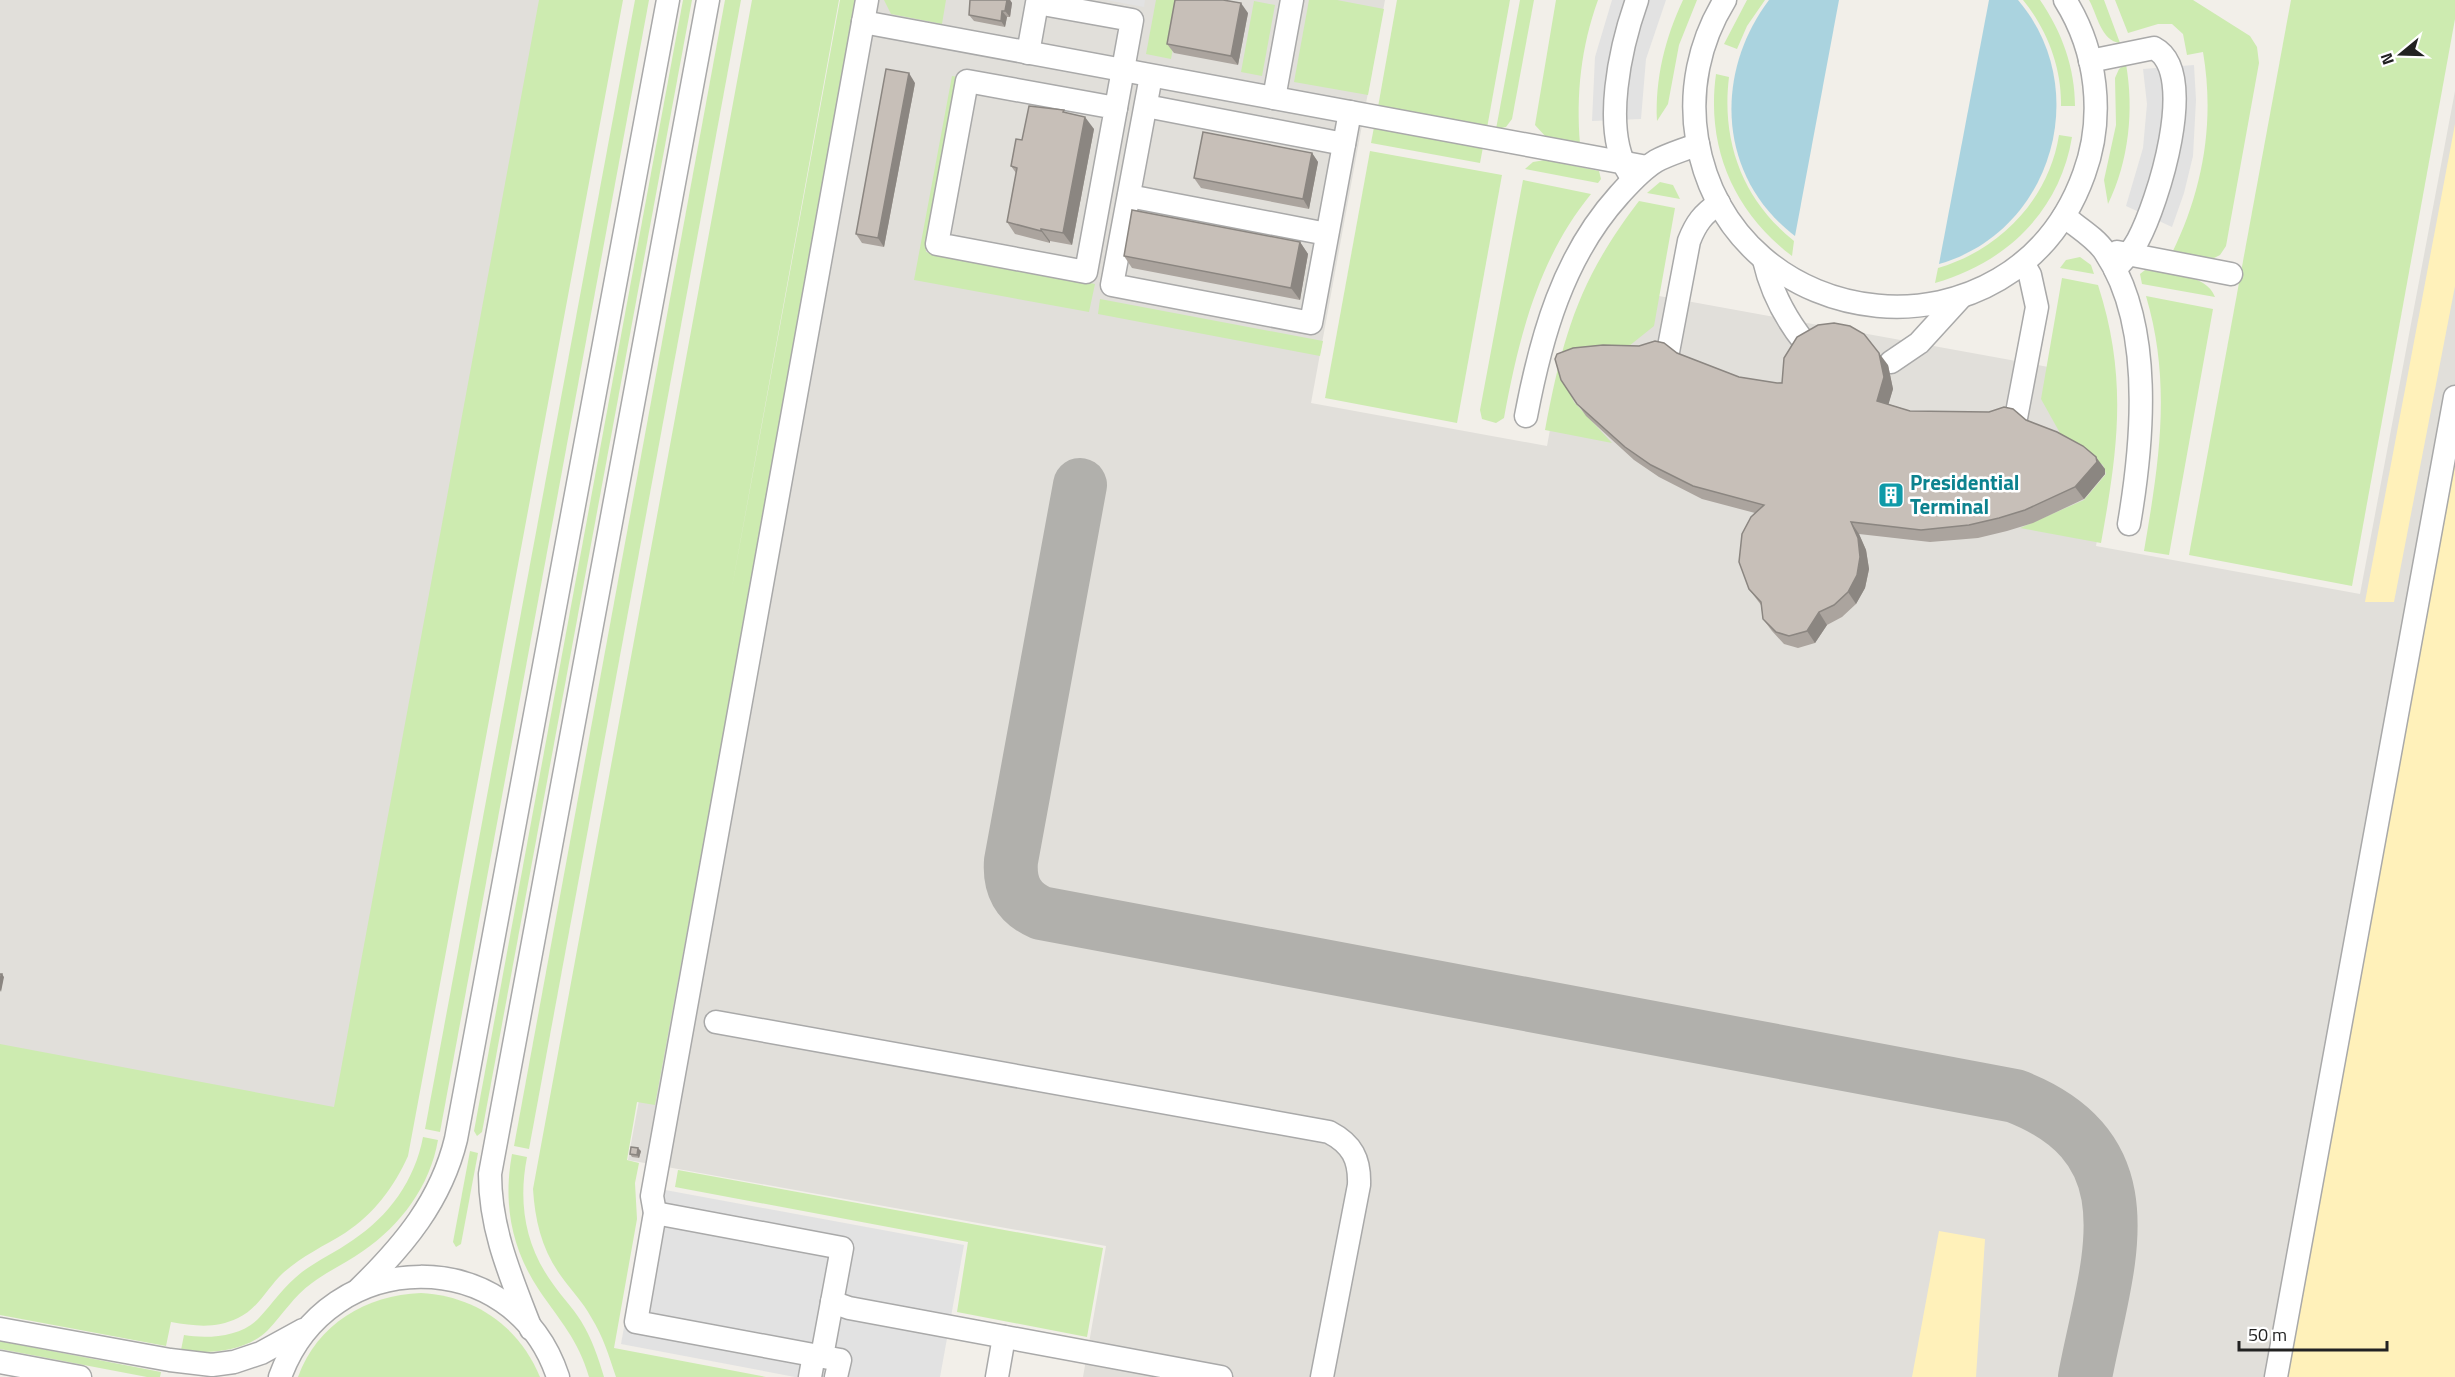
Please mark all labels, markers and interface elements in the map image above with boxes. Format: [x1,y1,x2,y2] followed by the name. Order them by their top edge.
[2371,24,2431,84] north arrow
[2374,50,2400,68] text: N
[1910,466,2020,522] place label: Presidential Terminal
[1876,480,1906,510] building icon: Presidential Terminal
[2239,1314,2388,1352] scale bar
[2248,1321,2287,1348] text: 50 m

